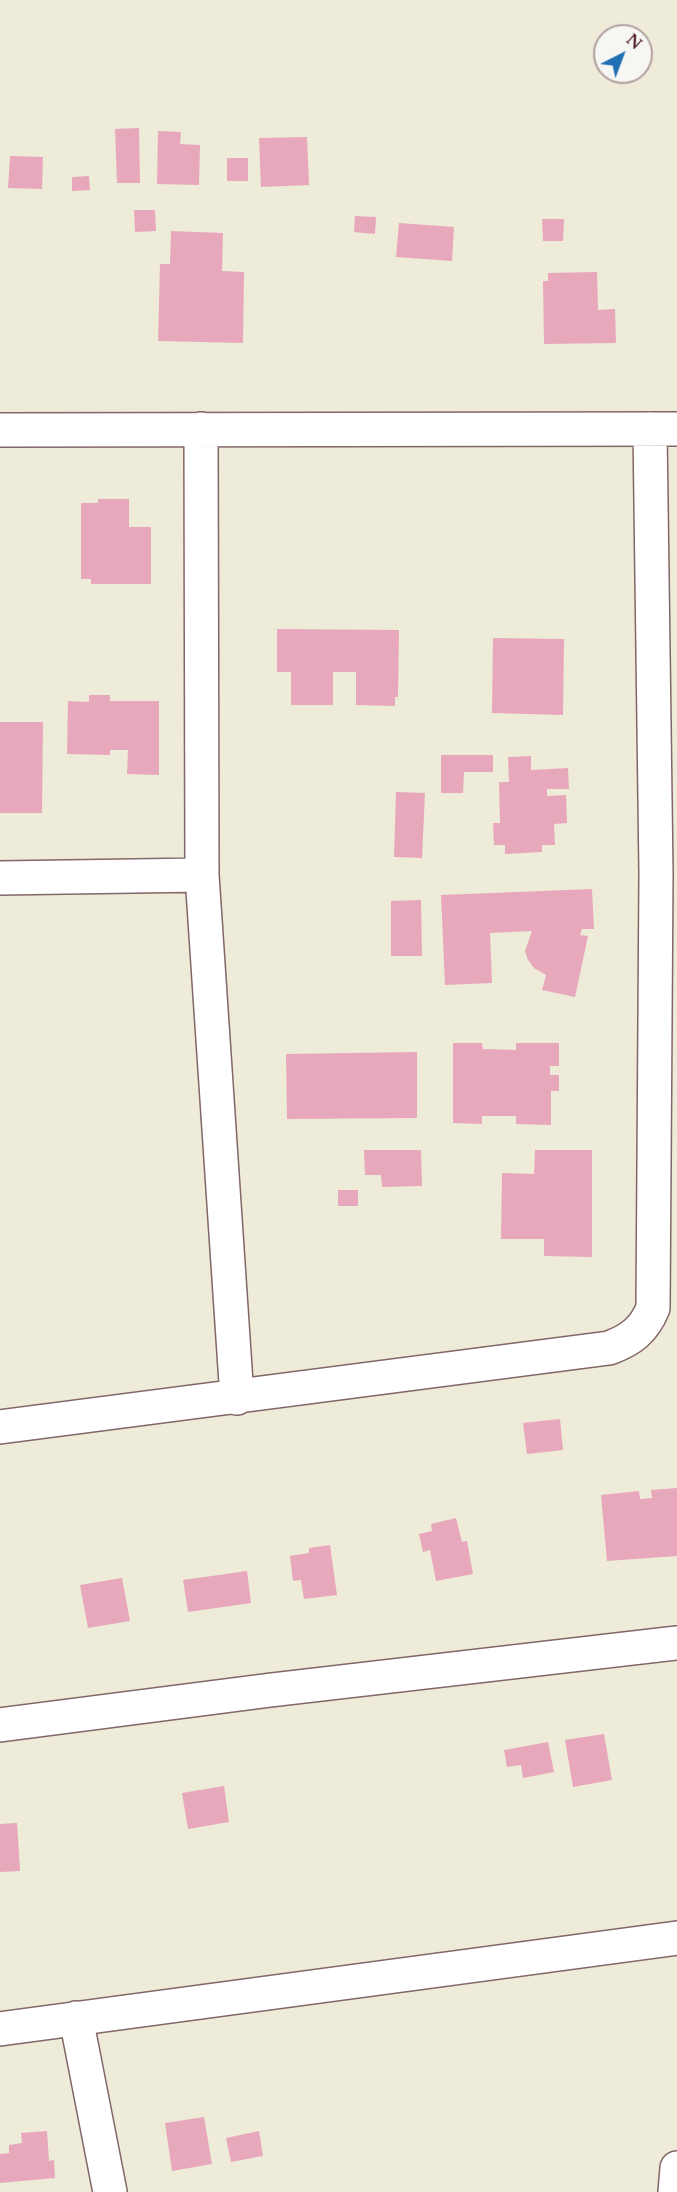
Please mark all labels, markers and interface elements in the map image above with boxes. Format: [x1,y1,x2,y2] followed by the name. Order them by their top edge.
[593,24,653,84] north arrow
[621,29,646,55] text: N

